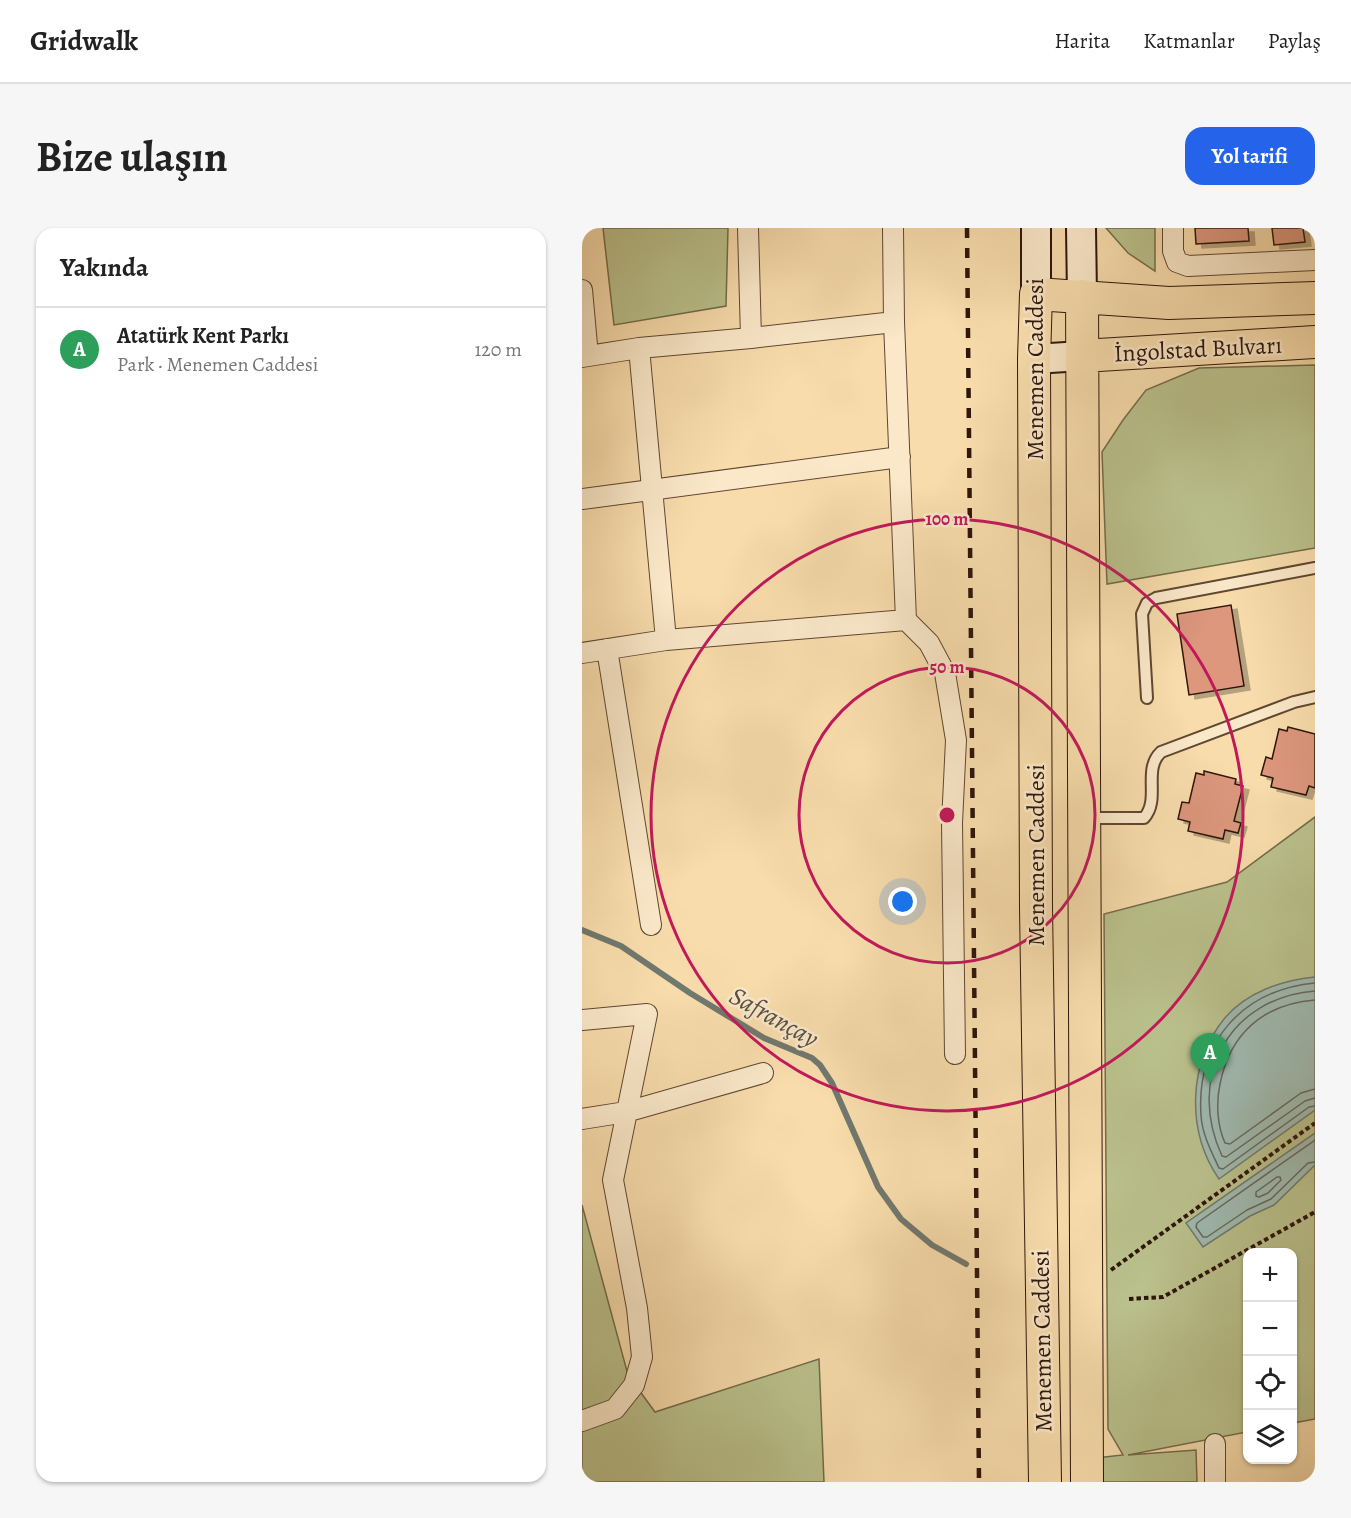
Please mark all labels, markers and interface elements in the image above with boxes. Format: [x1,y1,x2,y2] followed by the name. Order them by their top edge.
[30,22,138,60] text: Gridwalk
[1054,27,1110,55] text: Harita
[1143,27,1235,55] text: Katmanlar
[1268,27,1321,55] text: Paylaş
[1185,127,1315,185] button: Yol tarifi
[36,128,228,185] text: Bize ulaşın
[60,250,149,285] text: Yakında
[1019,278,1051,460] street label: Menemen Caddesi
[117,321,289,351] text: Atatürk Kent Parkı
[1113,329,1283,369] street label: İngolstad Bulvarı
[73,336,86,363] text: A
[474,336,522,363] text: 120 m
[117,351,318,378] text: Park · Menemen Caddesi
[926,507,968,531] text: 100 m
[930,655,964,679] text: 50 m
[1020,764,1052,946] street label: Menemen Caddesi
[937,805,957,825] centre of rings
[888,887,917,916] your location
[723,978,825,1056] water label: Safrançay
[1190,1034,1230,1083] pin: A
[1243,1248,1297,1464] map controls
[1243,1248,1297,1302] button: +
[1024,1250,1060,1432] street label: Menemen Caddesi
[1243,1302,1297,1356] button: −
[1243,1356,1297,1410] button: locate
[1243,1410,1297,1464] button: layers

